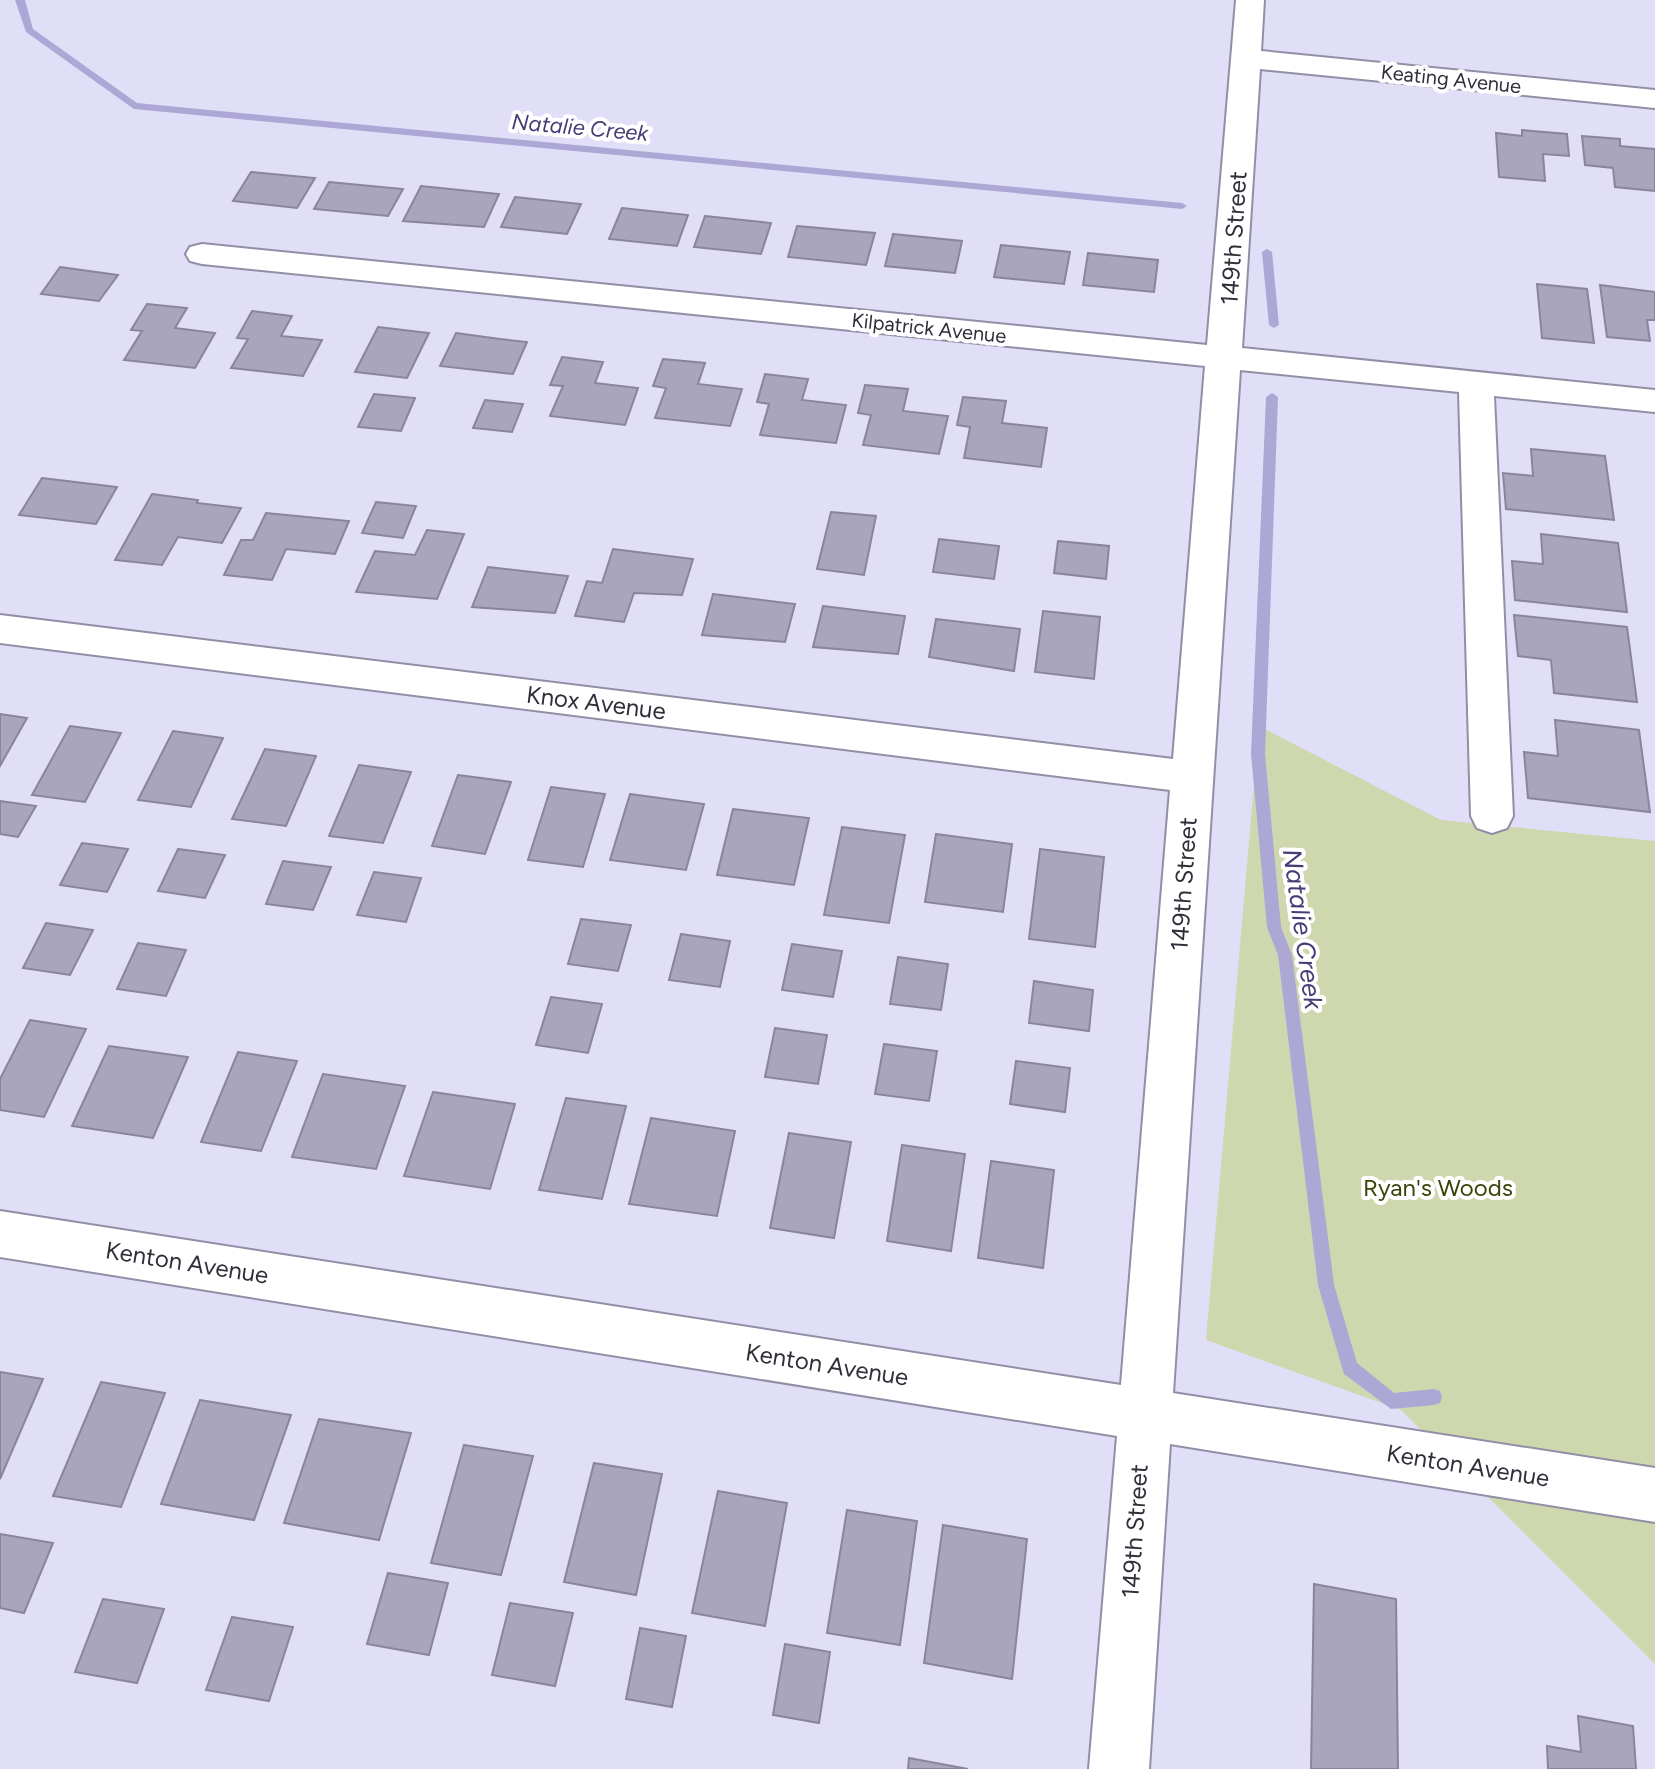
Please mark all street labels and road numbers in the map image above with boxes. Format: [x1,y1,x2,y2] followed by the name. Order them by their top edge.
[1380,60,1522,98] street label: Keating Avenue
[1214,170,1253,306] street label: 149th Street
[851,308,1008,348] street label: Kilpatrick Avenue
[525,680,667,725] street label: Knox Avenue
[1164,816,1203,952] street label: 149th Street
[104,1235,271,1290] street label: Kenton Avenue
[744,1337,911,1392] street label: Kenton Avenue
[1385,1438,1552,1493] street label: Kenton Avenue
[1115,1463,1154,1599] street label: 149th Street

